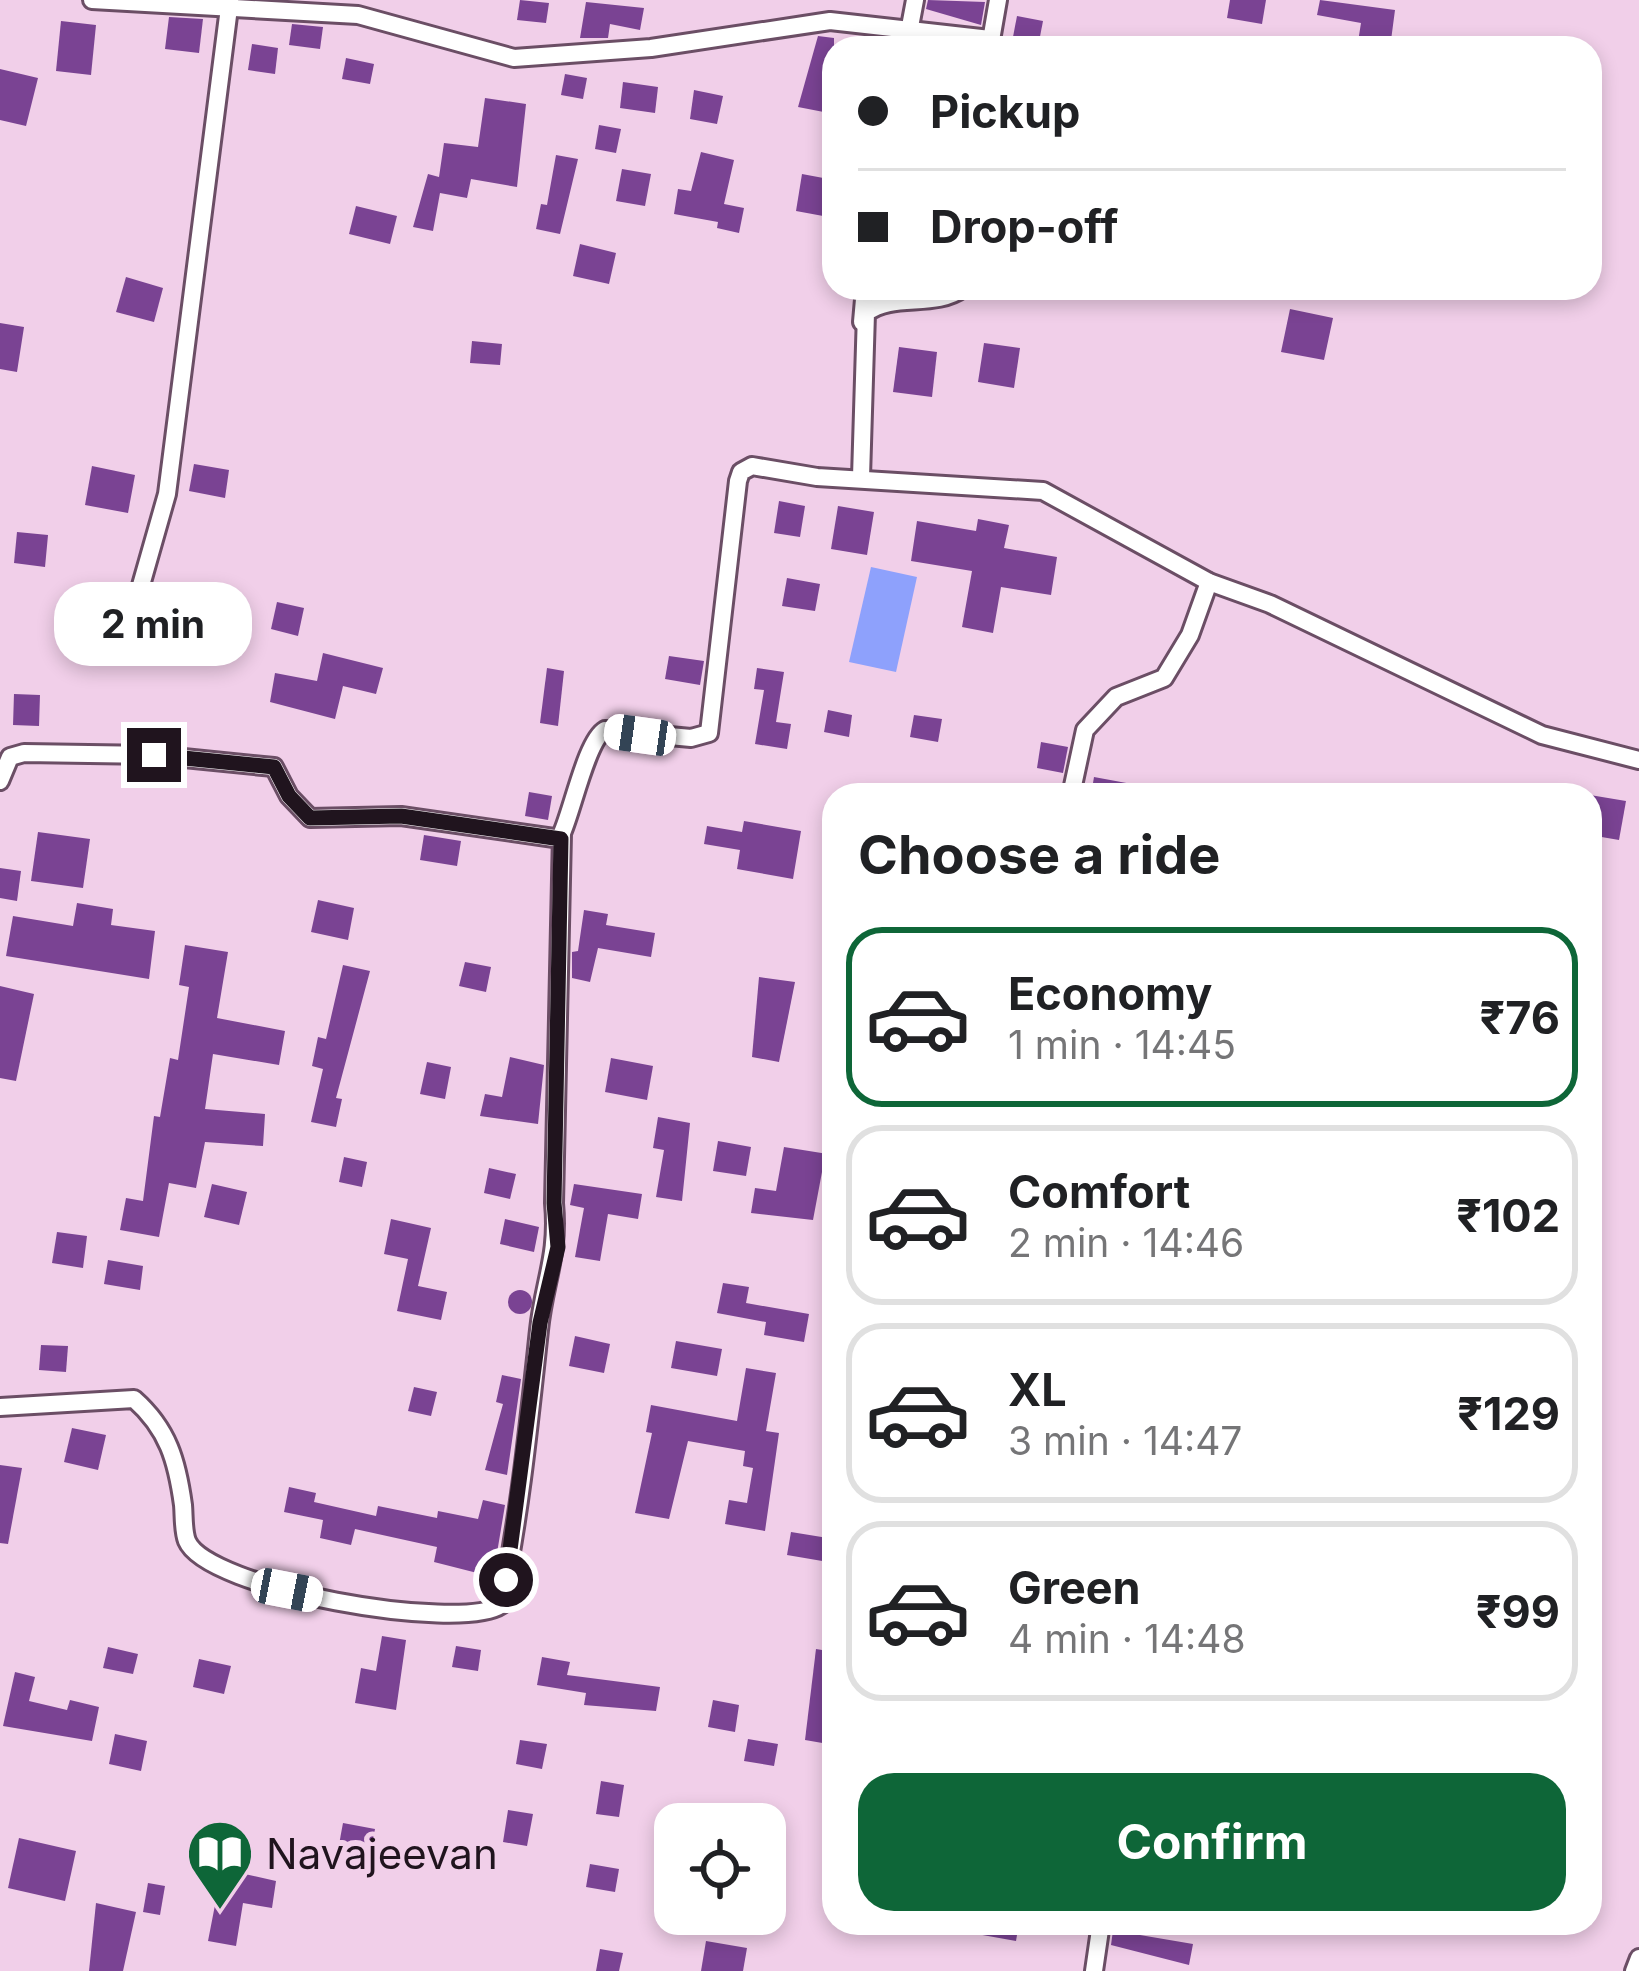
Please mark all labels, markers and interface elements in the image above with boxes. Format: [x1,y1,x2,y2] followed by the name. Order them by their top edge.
[930,84,1080,139] text: Pickup
[930,199,1118,254] text: Drop-off
[55,581,253,665] callout: 2 min
[101,600,205,647] text: 2 min
[602,712,678,758] car
[127,728,181,782] route end
[858,822,1220,887] text: Choose a ride
[864,963,972,1071] icon: car
[1008,966,1212,1021] text: Economy
[1480,990,1560,1045] text: ₹76
[1008,1021,1236,1068] text: 1 min · 14:45
[864,1161,972,1269] icon: car
[1008,1164,1190,1219] text: Comfort
[1456,1188,1560,1243] text: ₹102
[1008,1219,1244,1266] text: 2 min · 14:46
[864,1359,972,1467] icon: car
[1008,1362,1067,1417] text: XL
[1457,1386,1560,1441] text: ₹129
[1008,1417,1242,1464] text: 3 min · 14:47
[479,1553,533,1607] route start
[864,1557,972,1665] icon: car
[1008,1560,1141,1615] text: Green
[248,1565,326,1615] car
[1476,1584,1560,1639] text: ₹99
[1008,1615,1246,1662] text: 4 min · 14:48
[858,1773,1566,1911] button: Confirm
[654,1803,786,1935] map controls
[654,1803,786,1935] button: locate
[185,1818,255,1912] library icon: Navajeevan
[266,1828,498,1879] place label: Navajeevan

